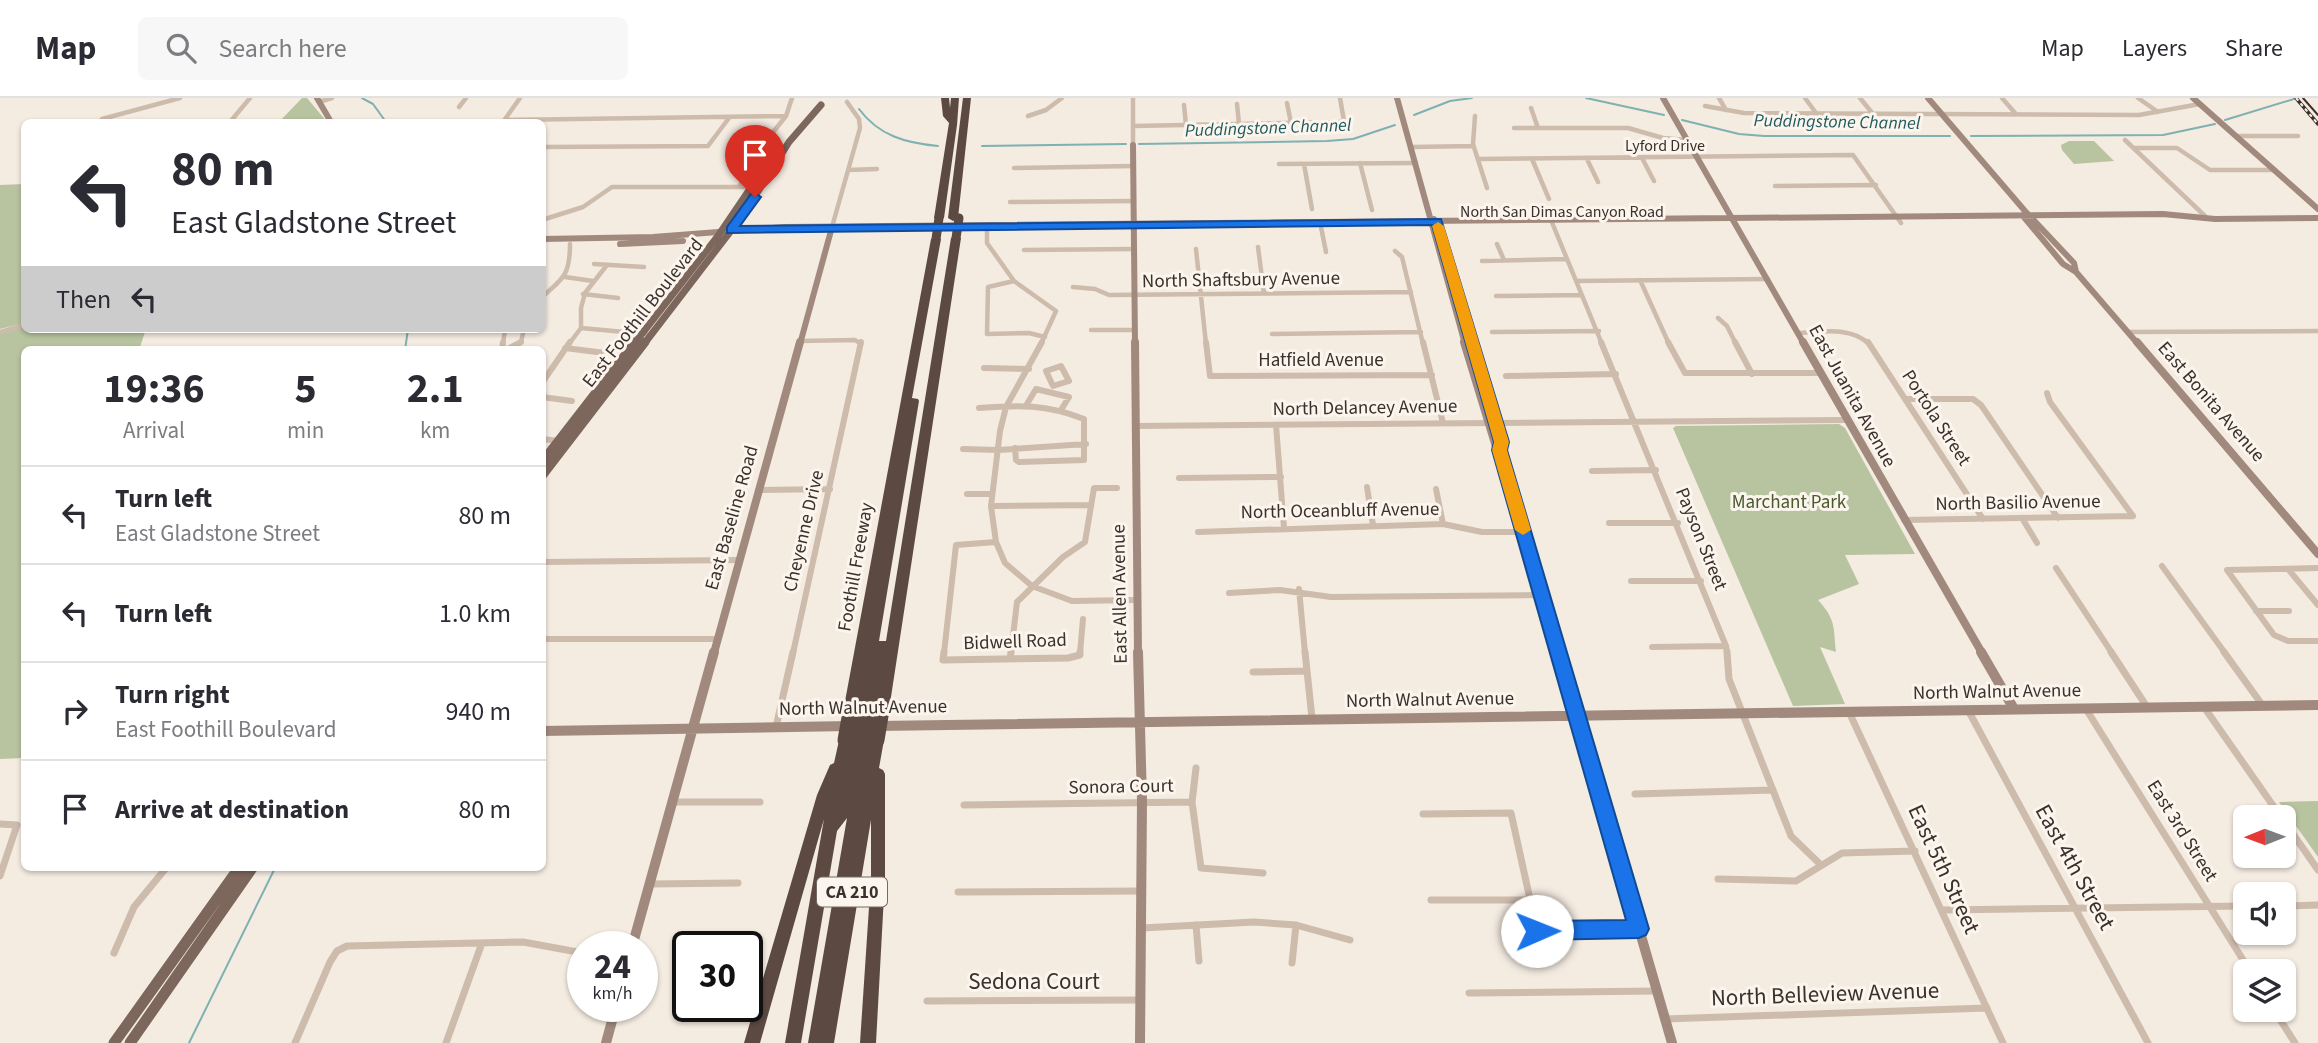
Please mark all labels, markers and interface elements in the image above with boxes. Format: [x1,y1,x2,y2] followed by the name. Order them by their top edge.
[138,17,628,80] search box
[35,25,96,72] text: Map
[162,29,200,67] icon: search
[218,30,347,67] text: Search here
[2041,31,2084,66] text: Map
[2122,31,2187,66] text: Layers
[2225,31,2283,66] text: Share
[1753,108,1921,136] water label: Puddingstone Channel
[1184,113,1352,143] water label: Puddingstone Channel
[725,125,785,197] pin
[171,135,275,205] text: 80 m
[1625,135,1705,157] street label: Lyford Drive
[736,136,774,174] icon: arrive
[56,147,147,238] icon: left
[171,200,456,246] text: East Gladstone Street
[1460,201,1664,223] street label: North San Dimas Canyon Road
[576,233,710,393] street label: East Foothill Boulevard
[1142,265,1340,295] street label: North Shaftsbury Avenue
[125,280,163,318] icon: left
[56,281,111,318] text: Then
[1802,320,1902,472] street label: East Juanita Avenue
[2151,336,2271,468] street label: East Bonita Avenue
[1258,347,1384,374] street label: Hatfield Avenue
[103,359,205,419] text: 19:36
[295,359,317,419] text: 5
[407,359,464,419] text: 2.1
[1895,365,1977,472] street label: Portola Street
[1272,393,1458,423] street label: North Delancey Avenue
[123,414,185,447] text: Arrival
[287,414,324,447] text: min
[420,414,450,447] text: km
[698,442,766,594] street label: East Baseline Road
[777,467,831,595] street label: Cheyenne Drive
[115,480,212,517] text: Turn left
[1668,484,1734,595] street label: Payson Street
[1935,488,2101,518] street label: North Basilio Avenue
[1732,489,1847,516] park label: Marchant Park
[56,496,94,534] icon: left
[1240,496,1440,526] street label: North Oceanbluff Avenue
[458,497,511,534] text: 80 m
[831,500,881,634] street label: Foothill Freeway
[115,517,320,550] text: East Gladstone Street
[1105,524,1135,664] street label: East Allen Avenue
[56,594,94,632] icon: left
[115,595,212,632] text: Turn left
[439,595,511,632] text: 1.0 km
[963,627,1067,657] street label: Bidwell Road
[115,676,230,713] text: Turn right
[1913,677,2081,707] street label: North Walnut Avenue
[1346,685,1514,715] street label: North Walnut Avenue
[56,692,94,730] icon: right
[445,693,511,730] text: 940 m
[779,693,947,723] street label: North Walnut Avenue
[115,713,336,746] text: East Foothill Boulevard
[1068,773,1174,801] street label: Sonora Court
[2140,775,2224,887] street label: East 3rd Street
[56,790,94,828] icon: arrive
[115,791,349,828] text: Arrive at destination
[458,791,511,828] text: 80 m
[2027,798,2123,936] street label: East 4th Street
[1900,799,1988,939] street label: East 5th Street
[2233,805,2296,868] north arrow
[2233,805,2296,1022] map controls
[817,878,887,906] road number: CA 210
[2233,882,2296,945] button: sound
[1500,894,1574,968] position arrow
[672,931,763,1022] speed limit sign: 30
[594,942,631,992] text: 24
[2233,959,2296,1022] button: layers
[968,965,1100,998] street label: Sedona Court
[1710,974,1940,1014] street label: North Belleview Avenue
[593,981,632,1006] text: km/h

